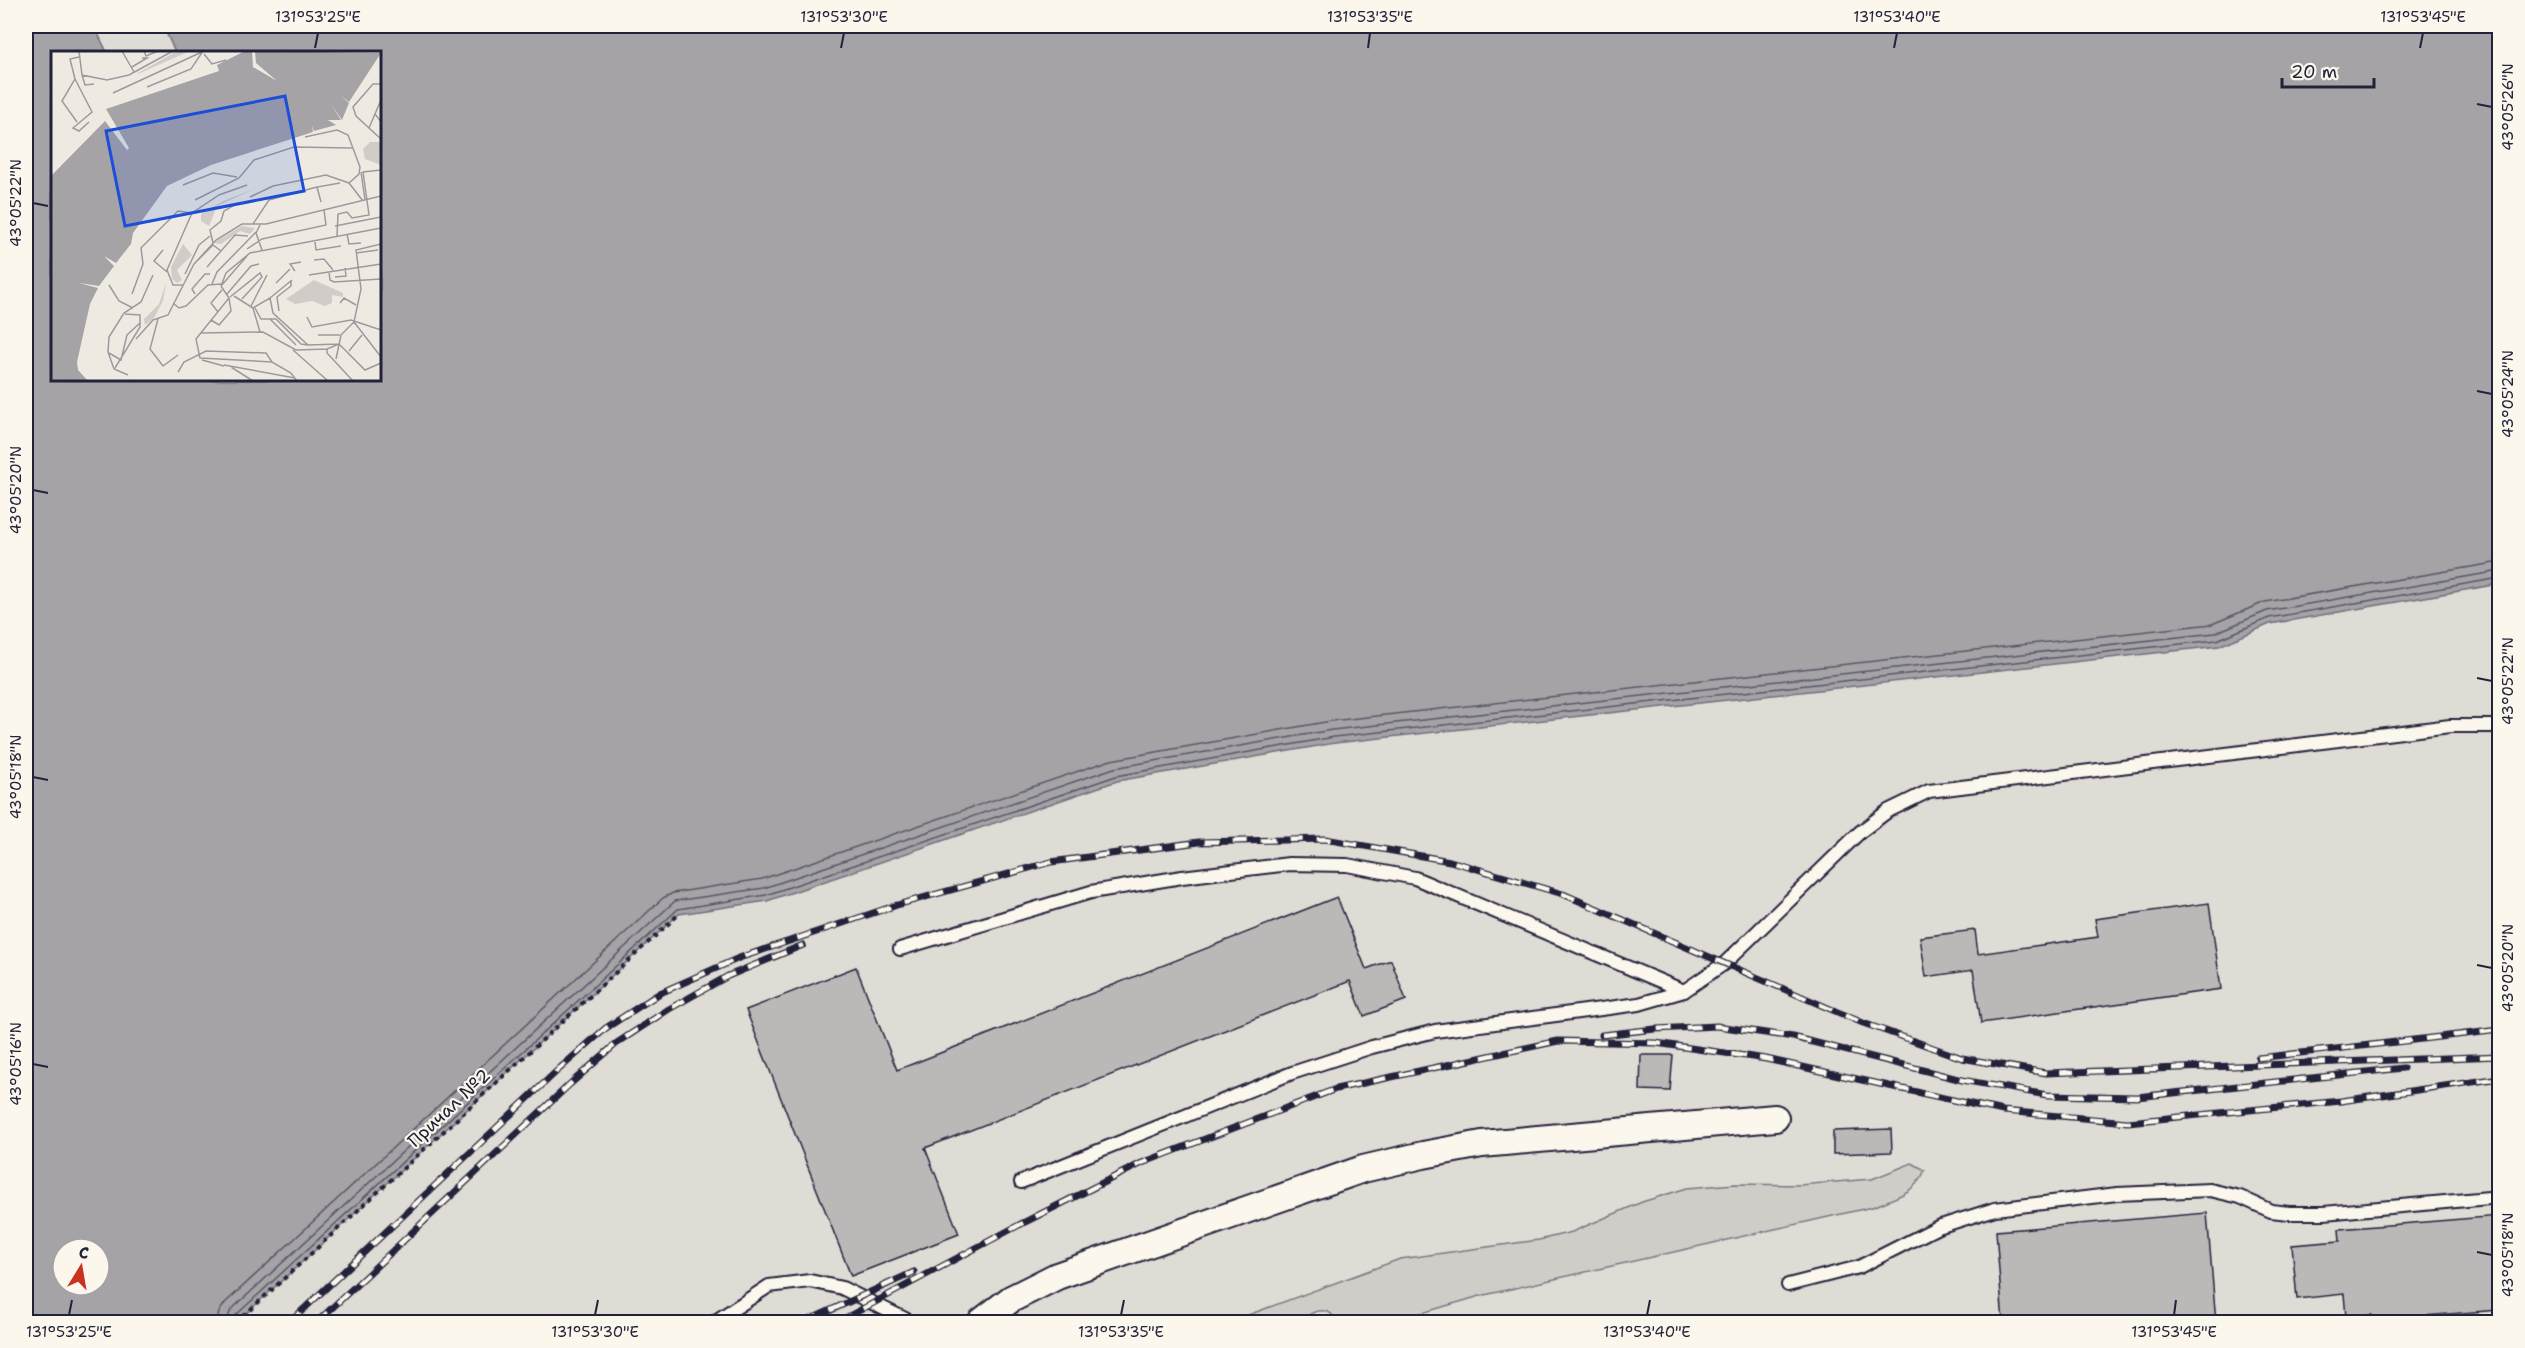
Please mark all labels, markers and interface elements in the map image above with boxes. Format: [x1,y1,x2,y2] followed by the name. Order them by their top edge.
[275,7,361,27] text: 131°53'25"E
[800,7,888,27] text: 131°53'30"E
[1327,7,1413,27] text: 131°53'35"E
[1853,7,1941,27] text: 131°53'40"E
[2380,7,2466,27] text: 131°53'45"E
[51,51,381,381] inset map
[2282,51,2374,89] scale bar
[2291,60,2337,84] text: 20 m
[2498,63,2518,151] text: 43°05'26"N
[6,159,26,247] text: 43°05'22"N
[2498,350,2518,438] text: 43°05'24"N
[6,446,26,534] text: 43°05'20"N
[2498,637,2518,725] text: 43°05'22"N
[6,735,26,819] text: 43°05'18"N
[2498,924,2518,1012] text: 43°05'20"N
[6,1022,26,1106] text: 43°05'16"N
[402,1063,496,1153] street label: Причал №2
[2498,1213,2518,1297] text: 43°05'18"N
[51,1237,111,1297] north arrow
[77,1242,91,1264] text: С
[26,1322,112,1342] text: 131°53'25"E
[551,1322,639,1342] text: 131°53'30"E
[1078,1322,1164,1342] text: 131°53'35"E
[1603,1322,1691,1342] text: 131°53'40"E
[2131,1322,2217,1342] text: 131°53'45"E

